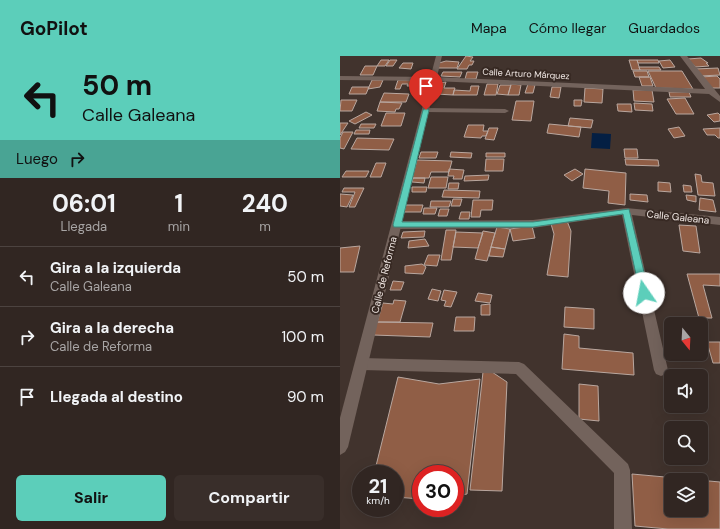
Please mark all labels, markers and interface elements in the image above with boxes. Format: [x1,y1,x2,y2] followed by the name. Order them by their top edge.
[20,16,88,41] text: GoPilot
[471,19,507,37] text: Mapa
[529,19,606,37] text: Cómo llegar
[628,19,700,37] text: Guardados
[482,66,570,82] street label: Calle Arturo Márquez
[82,67,152,104] text: 50 m
[409,69,443,110] pin
[16,72,68,124] icon: left
[415,75,437,97] icon: arrive
[82,103,195,127] text: Calle Galeana
[66,148,88,170] icon: right
[16,149,58,169] text: Luego
[52,188,116,219] text: 06:01
[174,188,183,219] text: 1
[242,188,288,219] text: 240
[646,207,710,227] street label: Calle Galeana
[61,218,107,235] text: Llegada
[168,218,190,235] text: min
[259,218,271,235] text: m
[368,235,400,315] street label: Calle de Reforma
[50,258,181,278] text: Gira a la izquierda
[16,266,38,288] icon: left
[287,267,324,287] text: 50 m
[623,272,665,314] position arrow
[50,278,132,295] text: Calle Galeana
[664,317,708,361] north arrow
[664,317,708,517] map controls
[50,318,174,338] text: Gira a la derecha
[16,326,38,348] icon: right
[281,327,324,347] text: 100 m
[50,338,152,355] text: Calle de Reforma
[664,369,708,413] button: sound
[16,386,38,408] icon: arrive
[50,387,183,407] text: Llegada al destino
[287,387,324,407] text: 90 m
[664,421,708,465] button: search
[412,465,464,517] speed limit sign: 30
[369,473,387,499] text: 21
[664,473,708,517] button: layers
[16,475,166,521] button: Salir
[174,475,324,521] button: Compartir
[366,494,390,507] text: km/h

